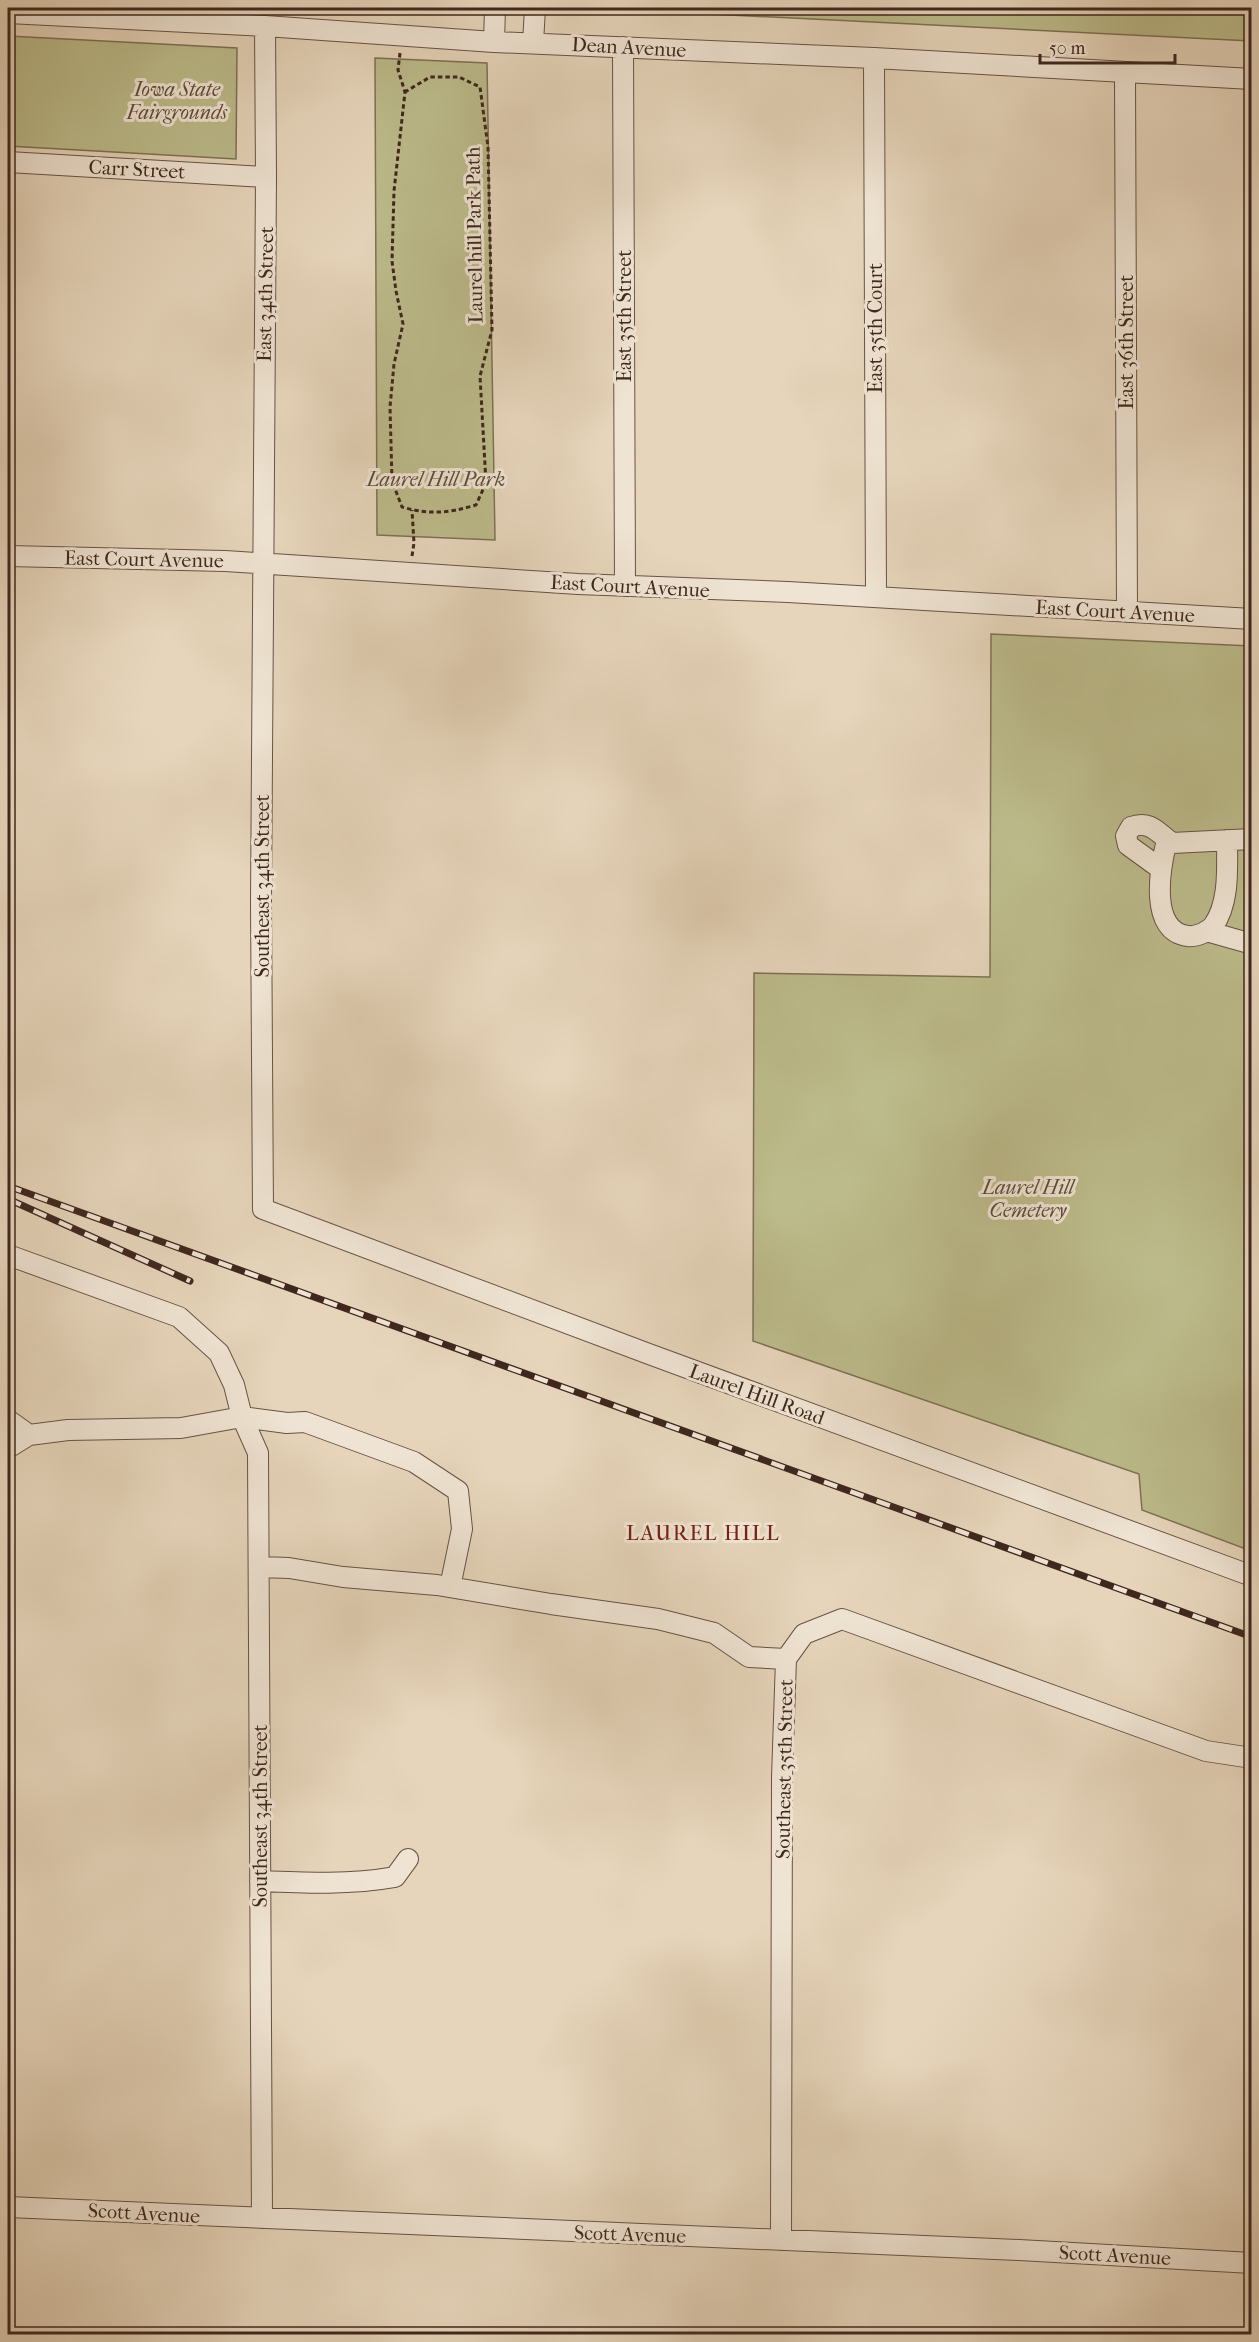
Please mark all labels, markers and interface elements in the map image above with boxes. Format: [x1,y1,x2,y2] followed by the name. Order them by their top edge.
[1040,27,1175,65] scale bar
[571,33,687,62] street label: Dean Avenue
[1049,38,1086,59] text: 50 m
[126,78,228,124] park label: Iowa State Fairgrounds
[461,146,488,324] street label: Laurel hill Park Path
[88,155,186,184] street label: Carr Street
[253,226,278,362] street label: East 34th Street
[613,250,636,382] street label: East 35th Street
[864,263,887,393] street label: East 35th Court
[1115,275,1138,409] street label: East 36th Street
[365,468,505,491] park label: Laurel Hill Park
[64,547,224,572] street label: East Court Avenue
[550,571,710,602] street label: East Court Avenue
[1035,596,1195,627] street label: East Court Avenue
[251,794,274,978] street label: Southeast 34th Street
[980,1176,1076,1222] park label: Laurel Hill Cemetery
[686,1359,829,1430] street label: Laurel Hill Road
[626,1521,780,1545] district label: LAUREL HILL
[771,1679,798,1859] street label: Southeast 35th Street
[249,1724,272,1908] street label: Southeast 34th Street
[87,2199,201,2228] street label: Scott Avenue
[573,2221,687,2248] street label: Scott Avenue
[1058,2241,1172,2270] street label: Scott Avenue

